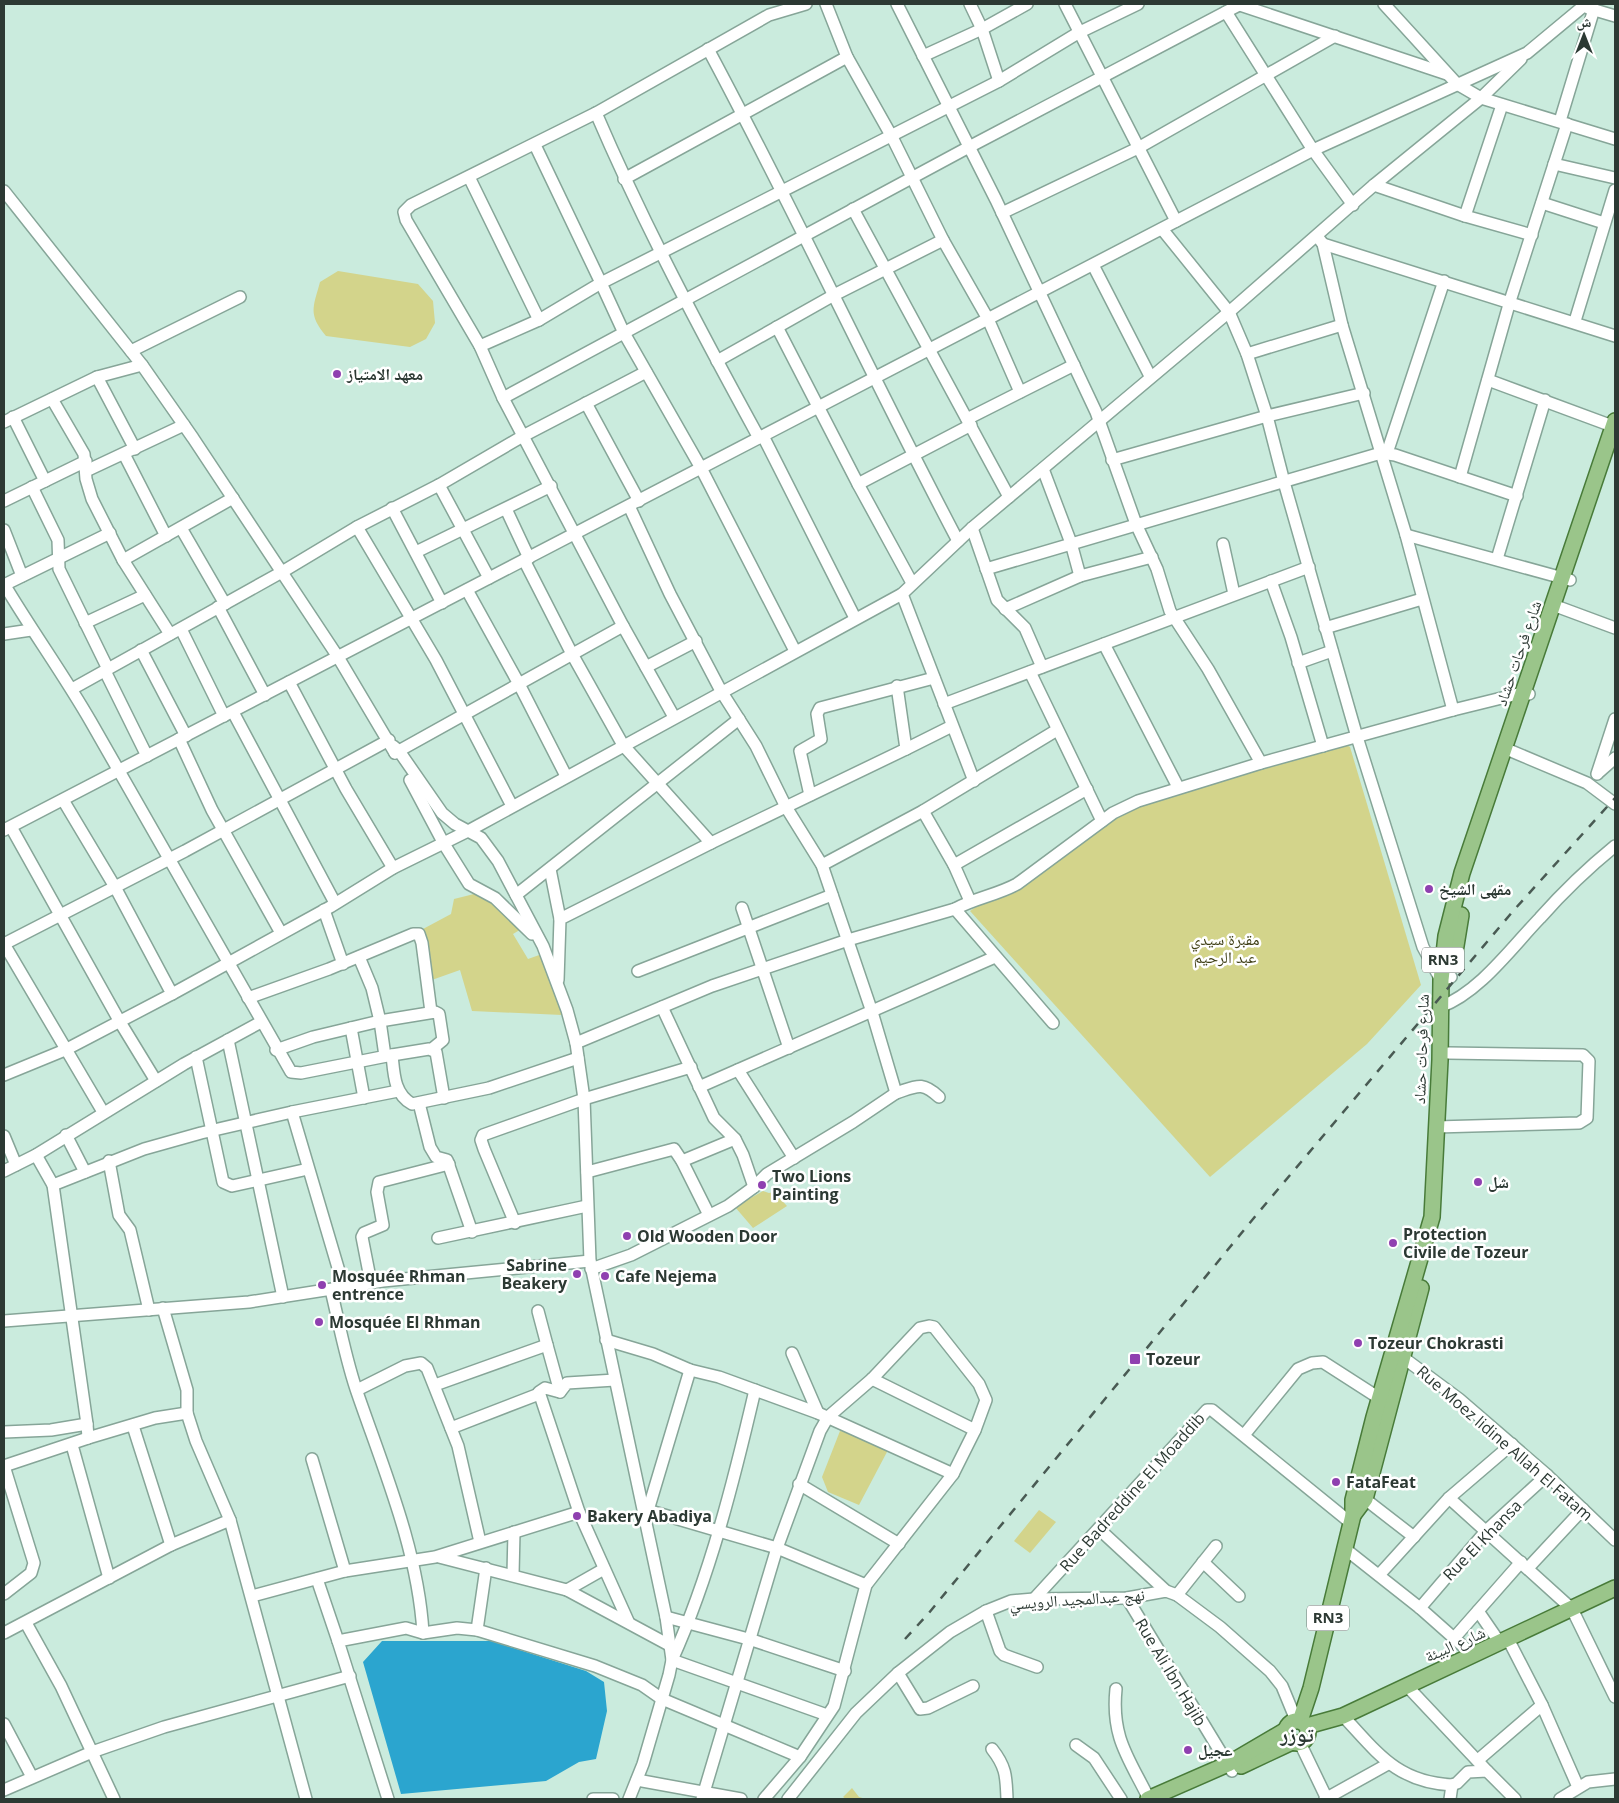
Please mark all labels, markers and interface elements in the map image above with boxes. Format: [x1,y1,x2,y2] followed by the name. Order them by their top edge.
[1559,10,1609,60] north arrow
[1577,12,1592,31] text: ش
[346,363,423,385] place label: معهد الامتياز
[331,368,343,380] marker: معهد الامتياز
[1490,597,1546,709] street label: شارع فرحات حشاد
[1439,878,1511,900] place label: مقهى الشيخ
[1423,883,1435,895] marker: مقهى الشيخ
[1190,928,1260,968] park label: مقبرة سيدي عبد الرحيم
[1422,948,1464,972] road number: RN3
[1408,994,1434,1104] street label: شارع فرحات حشاد
[772,1165,851,1205] place label: Two Lions Painting
[1488,1171,1509,1193] place label: شل
[1472,1176,1484,1188] marker: شل
[756,1179,768,1191] marker: Two Lions Painting
[1403,1223,1529,1263] place label: Protection Civile de Tozeur
[637,1225,777,1247] place label: Old Wooden Door
[621,1230,633,1242] marker: Old Wooden Door
[1387,1237,1399,1249] marker: Protection Civile de Tozeur
[501,1254,568,1294] place label: Sabrine Beakery
[332,1265,466,1305] place label: Mosquée Rhman entrence
[615,1265,717,1287] place label: Cafe Nejema
[571,1268,583,1280] marker: Sabrine Beakery
[599,1270,611,1282] marker: Cafe Nejema
[316,1279,328,1291] marker: Mosquée Rhman entrence
[329,1311,481,1333] place label: Mosquée El Rhman
[313,1316,325,1328] marker: Mosquée El Rhman
[1368,1332,1504,1354] place label: Tozeur Chokrasti
[1352,1337,1364,1349] marker: Tozeur Chokrasti
[1146,1348,1200,1370] place label: Tozeur
[1128,1352,1142,1366] marker: Tozeur
[1412,1360,1598,1526] street label: Rue Moez lidine Allah El Fatam
[1054,1408,1210,1576] street label: Rue Badreddine El Moaddib
[1346,1471,1416,1493] place label: FataFeat
[1330,1476,1342,1488] marker: FataFeat
[1438,1495,1526,1585] street label: Rue El Khansa
[587,1505,712,1527] place label: Bakery Abadiya
[571,1510,583,1522] marker: Bakery Abadiya
[1008,1583,1146,1617] street label: نهج عبدالمجيد الرويسي
[1307,1606,1349,1630] road number: RN3
[1130,1614,1212,1730] street label: Rue Ali Ibn Hajib
[1421,1621,1489,1667] street label: شارع البيئة
[1279,1720,1314,1748] district label: توزر
[1198,1739,1232,1761] place label: عجيل
[1182,1744,1194,1756] marker: عجيل

